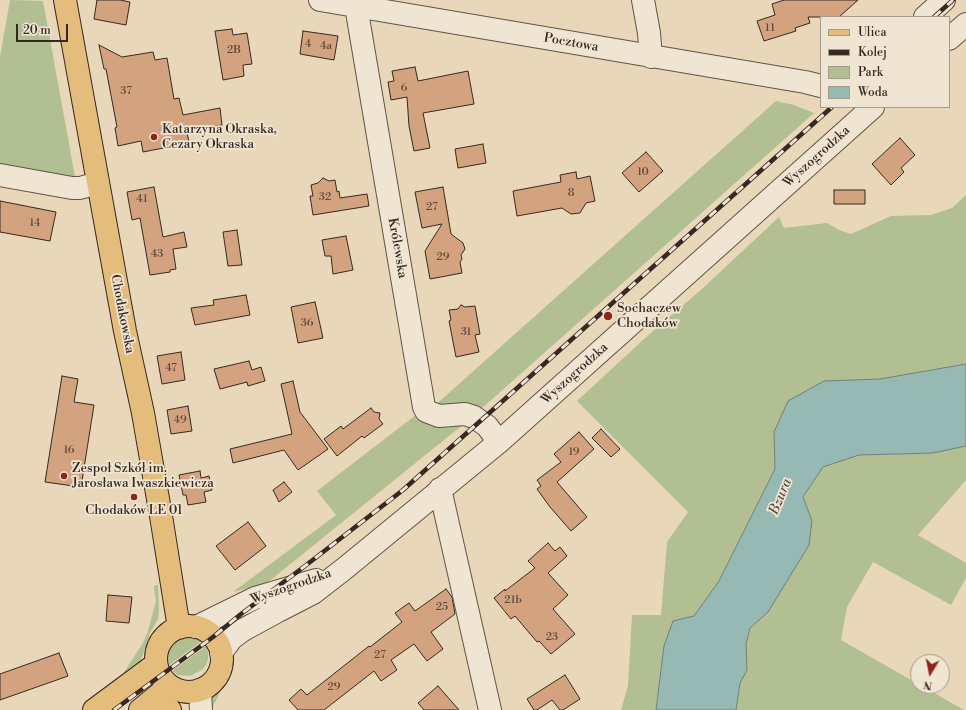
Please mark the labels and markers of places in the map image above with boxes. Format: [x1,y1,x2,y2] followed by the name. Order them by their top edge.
[162,122,277,153] place label: Katarzyna Okraska, Cezary Okraska
[149,132,159,142] marker: Katarzyna Okraska, Cezary Okraska
[617,301,681,332] place label: Sochaczew Chodaków
[602,310,614,322] marker: Sochaczew Chodaków
[72,461,214,492] place label: Zespoł Szkół im. Jarosława Iwaszkiewicza
[59,471,69,481] marker: Zespoł Szkół im. Jarosława Iwaszkiewicza
[129,492,139,502] marker: Chodaków LE 01
[85,503,183,519] place label: Chodaków LE 01

